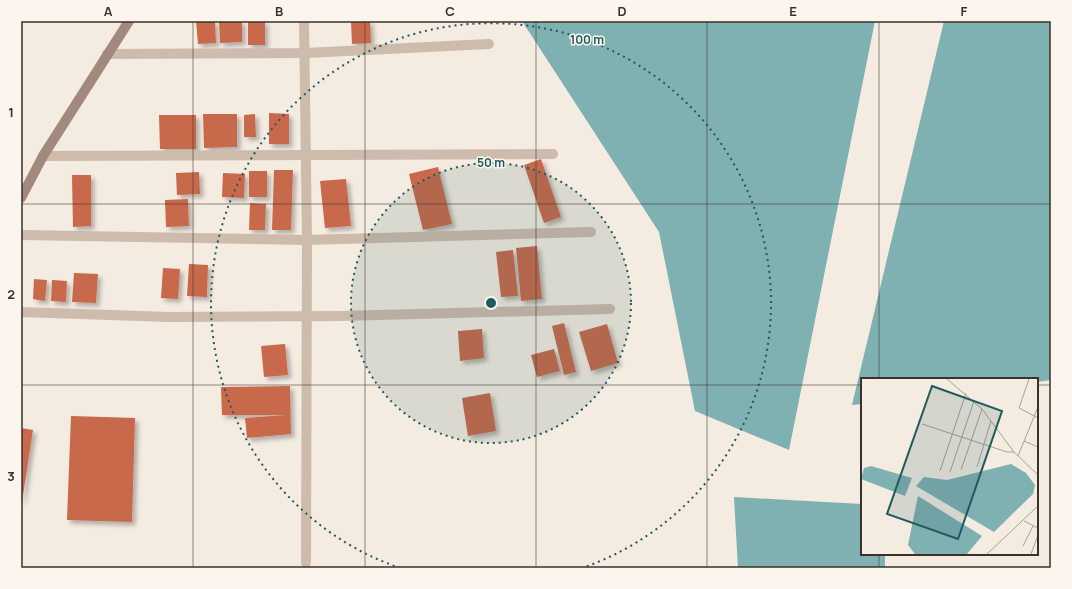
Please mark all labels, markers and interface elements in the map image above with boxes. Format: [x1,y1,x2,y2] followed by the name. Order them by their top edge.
[104,2,113,20] text: A
[275,2,283,20] text: B
[445,2,455,20] text: C
[617,2,627,20] text: D
[789,2,797,20] text: E
[961,2,968,20] text: F
[570,31,604,48] text: 100 m
[8,103,14,121] text: 1
[477,154,505,171] text: 50 m
[7,285,15,303] text: 2
[484,296,498,310] centre of rings
[861,378,1038,555] inset map
[7,467,15,485] text: 3

